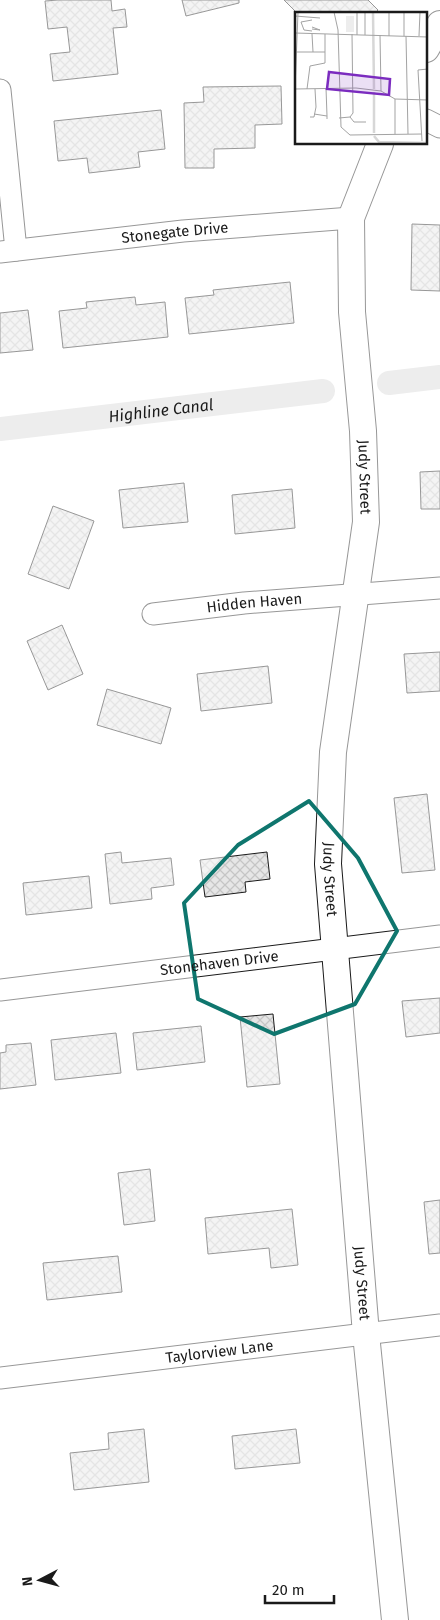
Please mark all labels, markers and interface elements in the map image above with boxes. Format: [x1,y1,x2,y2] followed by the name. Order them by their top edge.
[295,12,428,145] inset map
[120,219,229,247] street label: Stonegate Drive
[108,395,214,426] water label: Highline Canal
[354,439,375,515] street label: Judy Street
[206,590,303,616] street label: Hidden Haven
[319,842,341,918] street label: Judy Street
[159,947,280,979] street label: Stonehaven Drive
[350,1245,374,1322] street label: Judy Street
[165,1336,274,1367] street label: Taylorview Lane
[15,1555,65,1605] north arrow
[265,1572,334,1604] scale bar
[19,1576,37,1587] text: N
[272,1581,305,1599] text: 20 m

